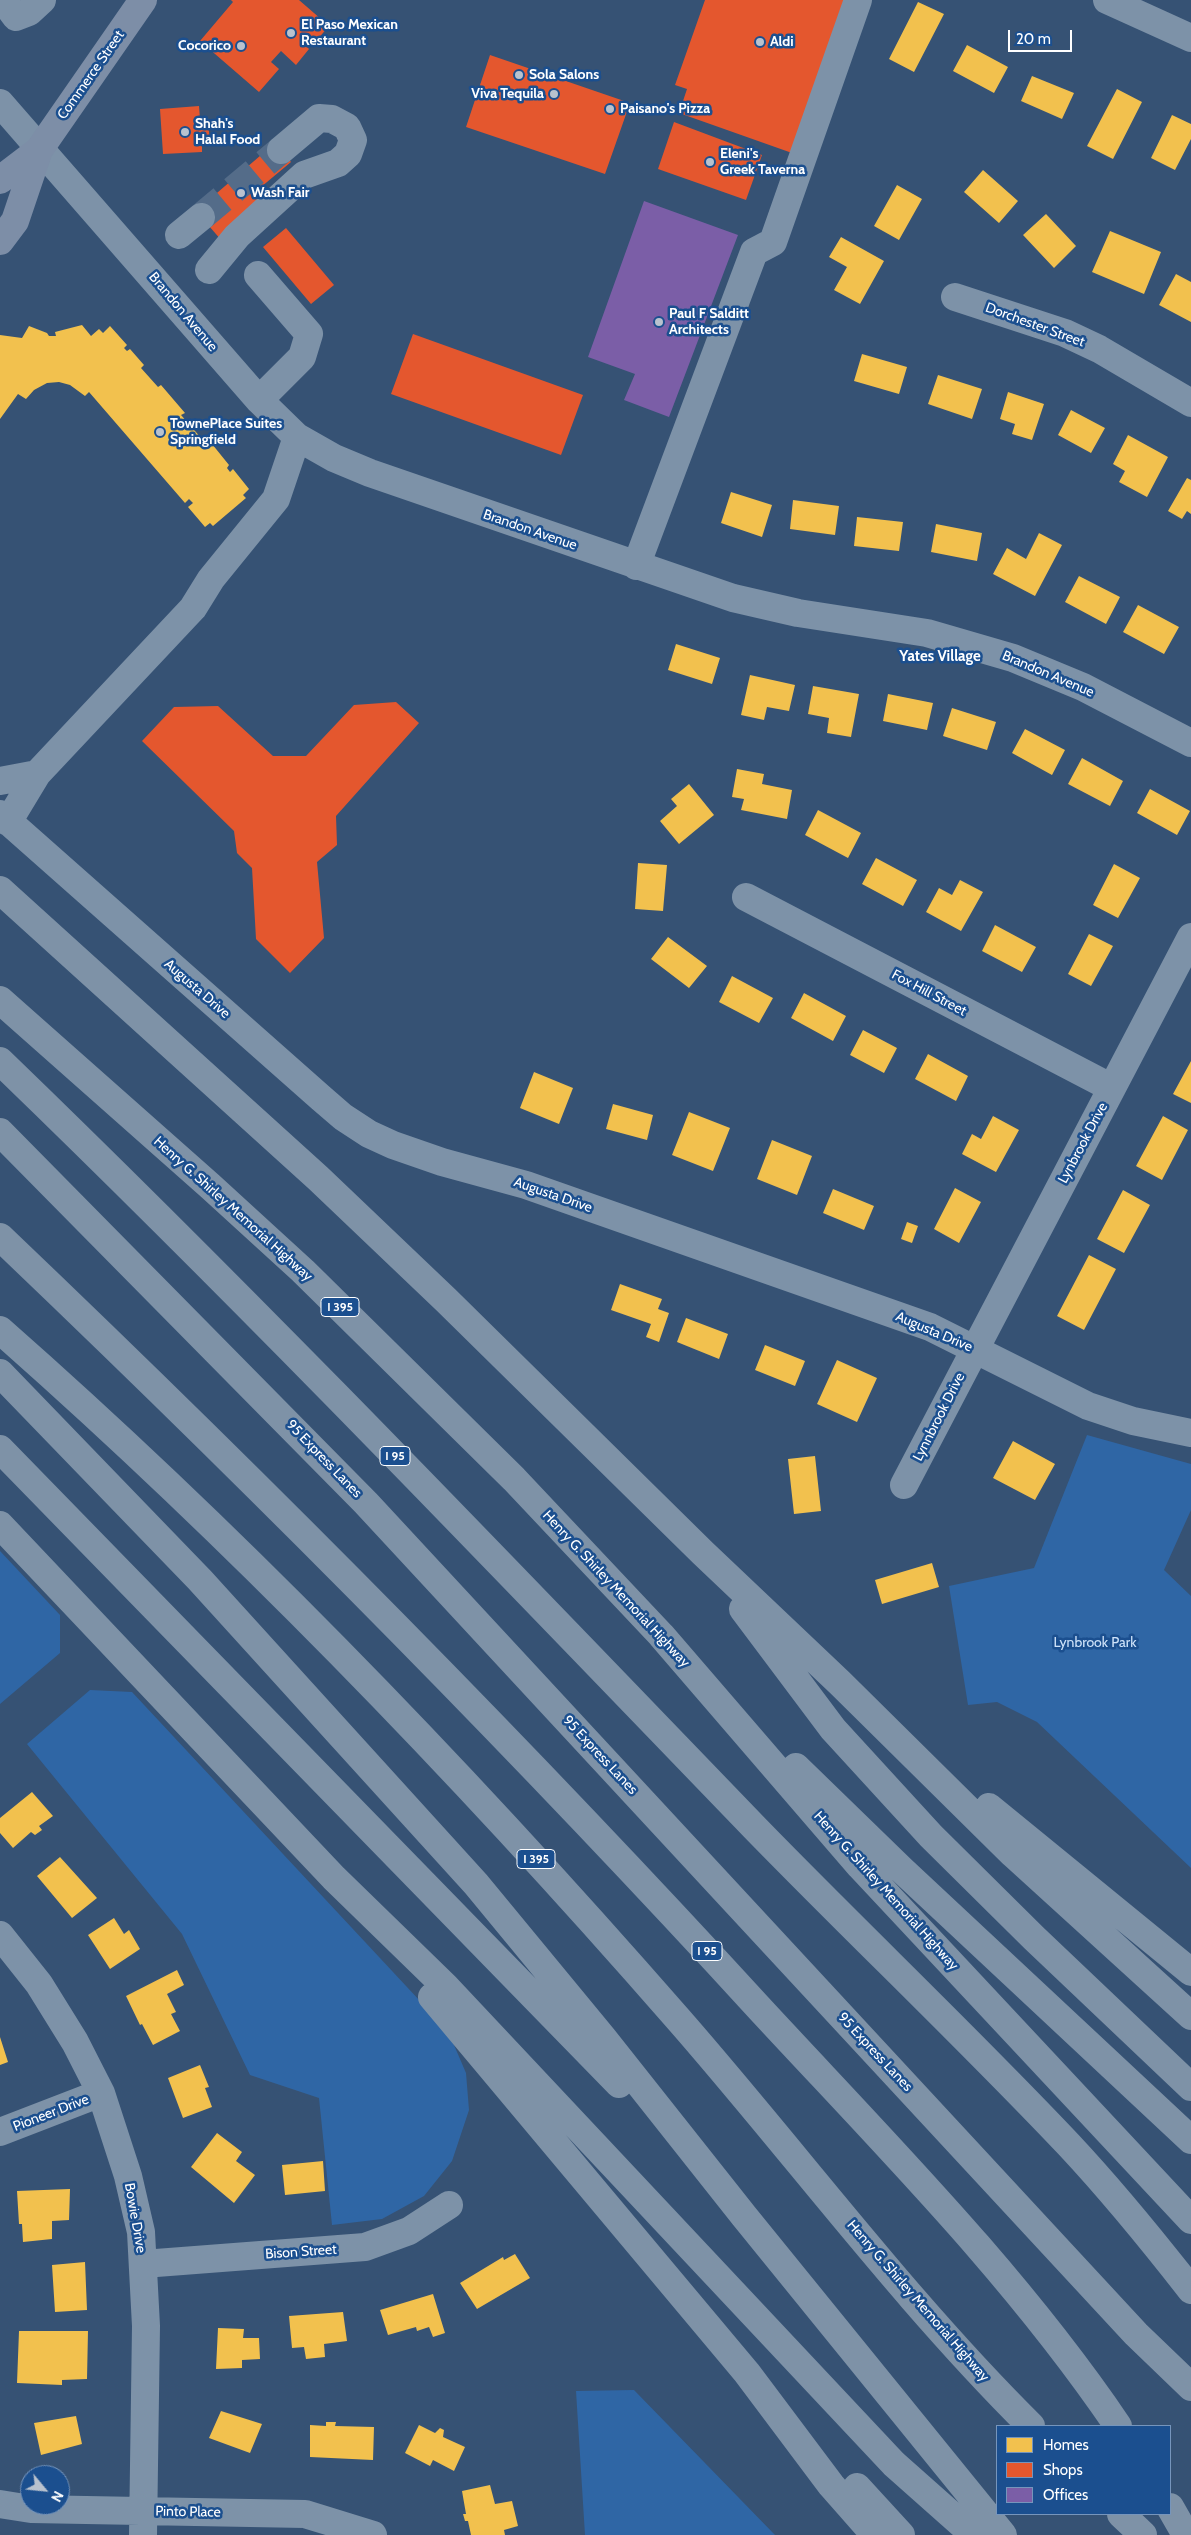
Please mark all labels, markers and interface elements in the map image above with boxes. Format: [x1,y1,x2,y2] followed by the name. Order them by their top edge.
[301,17,398,49] place label: El Paso Mexican Restaurant
[1011,20,1075,52] scale bar
[54,27,128,123] street label: Commerce Street
[285,27,297,39] marker: El Paso Mexican Restaurant
[1016,30,1051,48] text: 20 m
[770,34,794,50] place label: Aldi
[754,36,766,48] marker: Aldi
[178,38,231,54] place label: Cocorico
[235,40,247,52] marker: Cocorico
[529,67,599,83] place label: Sola Salons
[513,69,525,81] marker: Sola Salons
[471,86,544,102] place label: Viva Tequila
[548,88,560,100] marker: Viva Tequila
[620,101,710,117] place label: Paisano's Pizza
[604,103,616,115] marker: Paisano's Pizza
[195,116,260,148] place label: Shah's Halal Food
[179,126,191,138] marker: Shah's Halal Food
[720,146,805,178] place label: Eleni's Greek Taverna
[704,156,716,168] marker: Eleni's Greek Taverna
[251,185,309,201] place label: Wash Fair
[235,187,247,199] marker: Wash Fair
[145,269,221,355] street label: Brandon Avenue
[983,299,1087,351] street label: Dorchester Street
[669,306,749,338] place label: Paul F Salditt Architects
[653,316,665,328] marker: Paul F Salditt Architects
[170,416,282,448] place label: TownePlace Suites Springfield
[154,426,166,438] marker: TownePlace Suites Springfield
[481,506,579,554] street label: Brandon Avenue
[1000,647,1096,701] street label: Brandon Avenue
[899,648,981,666] district label: Yates Village
[161,956,233,1022] street label: Augusta Drive
[889,966,969,1020] street label: Fox Hill Street
[1055,1100,1111,1186] street label: Lynbrook Drive
[150,1133,316,1285] street label: Henry G. Shirley Memorial Highway
[512,1174,594,1216] street label: Augusta Drive
[321,1298,359,1316] road number: I 395
[893,1308,975,1356] street label: Augusta Drive
[910,1370,968,1464] street label: Lynnbrook Drive
[283,1417,365,1501] street label: 95 Express Lanes
[380,1446,410,1465] road number: I 95
[539,1507,693,1671] street label: Henry G. Shirley Memorial Highway
[1054,1635,1136,1651] park label: Lynbrook Park
[559,1712,641,1798] street label: 95 Express Lanes
[810,1808,962,1974] street label: Henry G. Shirley Memorial Highway
[517,1850,555,1868] road number: I 395
[692,1942,722,1960] road number: I 95
[834,2009,916,2095] street label: 95 Express Lanes
[11,2091,91,2135] street label: Pioneer Drive
[121,2182,149,2254] street label: Bowie Drive
[843,2217,993,2385] street label: Henry G. Shirley Memorial Highway
[265,2241,337,2263] street label: Bison Street
[996,2425,1171,2515] legend
[1043,2436,1089,2454] text: Homes
[1043,2461,1083,2479] text: Shops
[20,2465,70,2515] north arrow
[1043,2486,1088,2504] text: Offices
[47,2488,68,2505] text: N
[155,2503,221,2521] street label: Pinto Place

